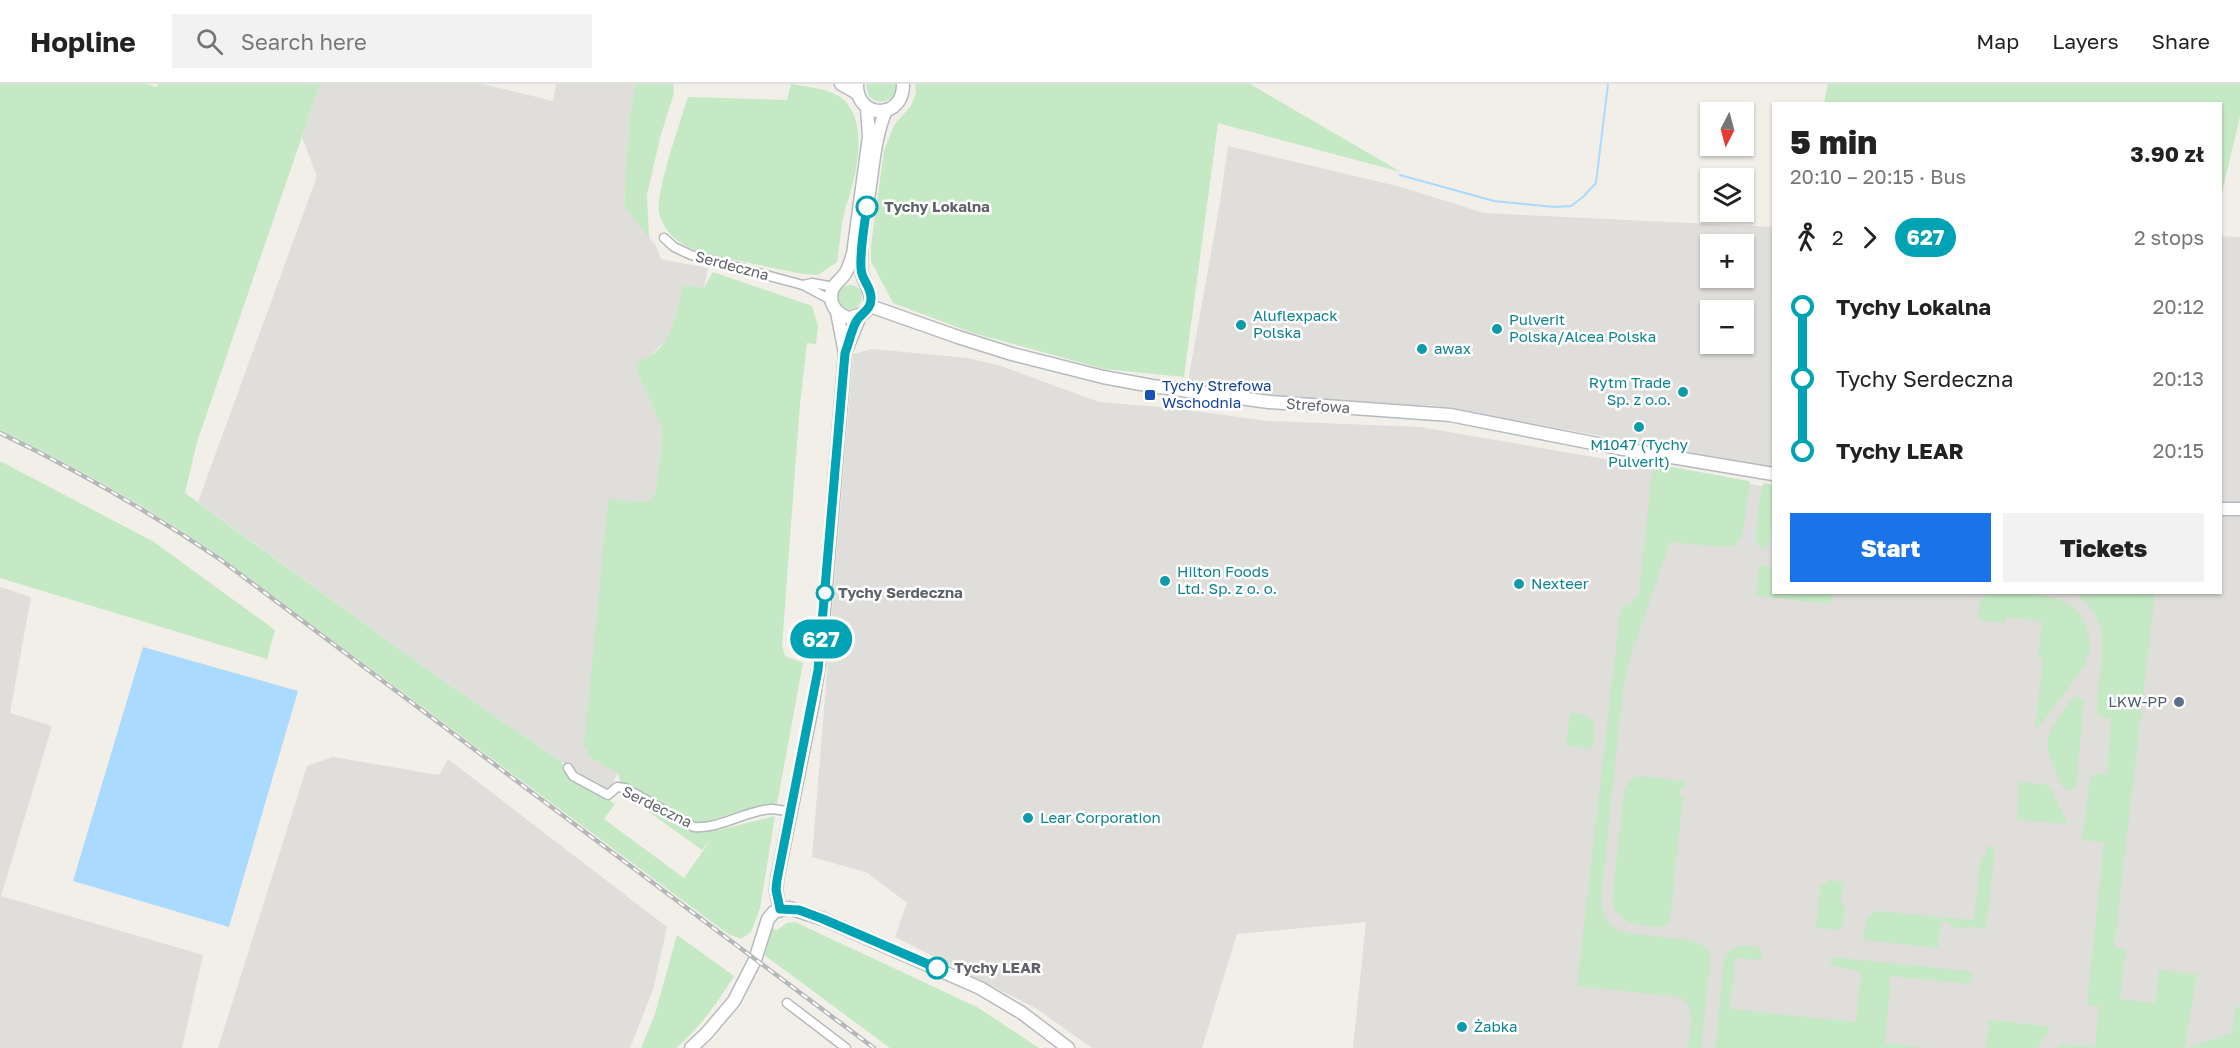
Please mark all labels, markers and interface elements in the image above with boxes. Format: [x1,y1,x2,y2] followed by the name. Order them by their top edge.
[172,14,592,68] search box
[30,25,136,58] text: Hopline
[193,25,226,58] icon: search
[241,28,367,55] text: Search here
[1976,28,2019,54] text: Map
[2052,28,2119,54] text: Layers
[2152,28,2210,54] text: Share
[1700,102,1754,156] north arrow
[1700,102,1754,354] map controls
[1790,122,1877,161] text: 5 min
[2130,140,2204,167] text: 3.90 zł
[1790,164,1966,188] text: 20:10 – 20:15 · Bus
[1700,168,1754,222] button: layers
[856,196,878,218] marker: Tychy Lokalna
[884,197,990,215] place label: Tychy Lokalna
[1790,221,1823,254] icon: walk
[1853,221,1886,254] icon: forward
[1907,224,1944,250] text: 627
[1832,225,1844,249] text: 2
[2134,225,2204,249] text: 2 stops
[1700,234,1754,288] button: +
[693,247,771,283] street label: Serdeczna
[1836,293,1991,320] text: Tychy Lokalna
[2153,294,2204,318] text: 20:12
[1700,300,1754,354] button: −
[1253,306,1338,341] place label: Aluflexpack Polska
[1509,310,1656,345] place label: Pulverit Polska/Alcea Polska
[1234,318,1248,332] marker: Aluflexpack Polska
[1490,322,1504,336] marker: Pulverit Polska/Alcea Polska
[1434,339,1471,357] place label: awax
[1415,342,1429,356] marker: awax
[1836,365,2013,392] text: Tychy Serdeczna
[2153,366,2204,390] text: 20:13
[1589,373,1671,408] place label: Rytm Trade Sp. z o.o.
[1162,376,1272,411] place label: Tychy Strefowa Wschodnia
[1676,385,1690,399] marker: Rytm Trade Sp. z o.o.
[1143,388,1157,402] marker: Tychy Strefowa Wschodnia
[1285,394,1351,416] street label: Strefowa
[1632,420,1646,434] marker: M1047 (Tychy Pulverit)
[1590,435,1688,470] place label: M1047 (Tychy Pulverit)
[1836,437,1964,464] text: Tychy LEAR
[2153,438,2204,462] text: 20:15
[1790,513,1991,582] button: Start
[2003,513,2204,582] button: Tickets
[1177,562,1277,597] place label: Hilton Foods Ltd. Sp. z o. o.
[1158,574,1172,588] marker: Hilton Foods Ltd. Sp. z o. o.
[1531,574,1589,592] place label: Nexteer
[1512,577,1526,591] marker: Nexteer
[838,583,963,601] place label: Tychy Serdeczna
[816,584,834,602] marker: Tychy Serdeczna
[786,620,856,658] line badge: 627
[802,626,840,652] text: 627
[2108,692,2167,710] place label: LKW-PP
[2172,695,2186,709] marker: LKW-PP
[620,781,695,831] street label: Serdeczna
[1040,808,1161,826] place label: Lear Corporation
[1021,811,1035,825] marker: Lear Corporation
[926,957,948,979] marker: Tychy LEAR
[954,958,1041,976] place label: Tychy LEAR
[1474,1017,1518,1035] place label: Żabka
[1455,1020,1469,1034] marker: Żabka

